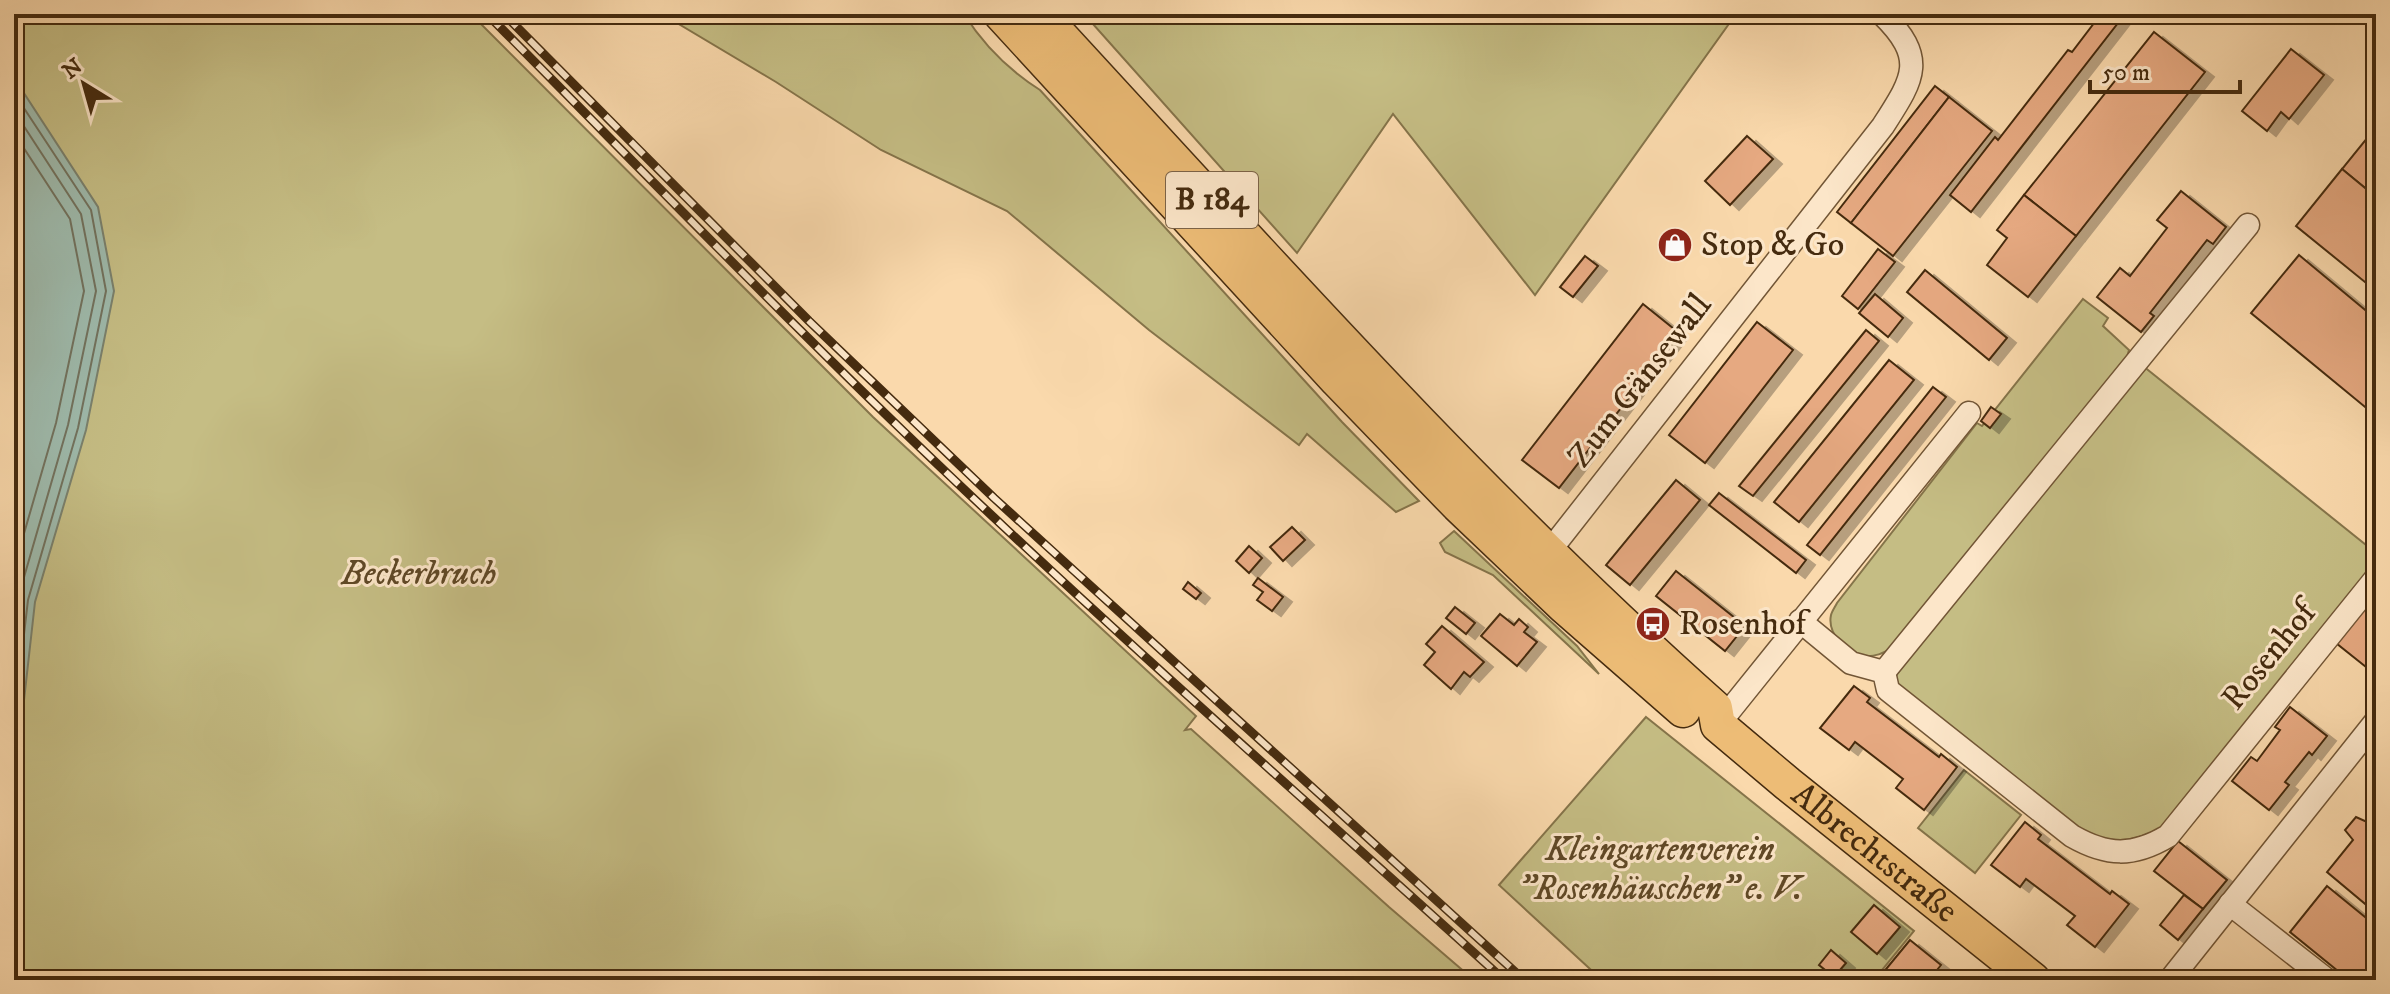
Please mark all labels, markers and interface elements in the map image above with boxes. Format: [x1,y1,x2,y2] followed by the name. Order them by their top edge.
[44,44,124,124] north arrow
[2090,44,2240,94] scale bar
[58,53,88,85] text: N
[2102,58,2150,88] text: 50 m
[1166,172,1258,228] road number: B 184
[1701,224,1844,266] place label: Stop & Go
[1656,226,1694,264] shop icon: Stop & Go
[1559,285,1721,476] street label: Zum Gänsewall
[340,553,497,595] park label: Beckerbruch
[2213,589,2329,719] street label: Rosenhof
[1679,603,1811,645] place label: Rosenhof
[1634,605,1672,643] bus stop icon: Rosenhof
[1783,774,1966,932] street label: Albrechtstraße
[1517,829,1806,910] park label: Kleingartenverein "Rosenhäuschen" e. V.

